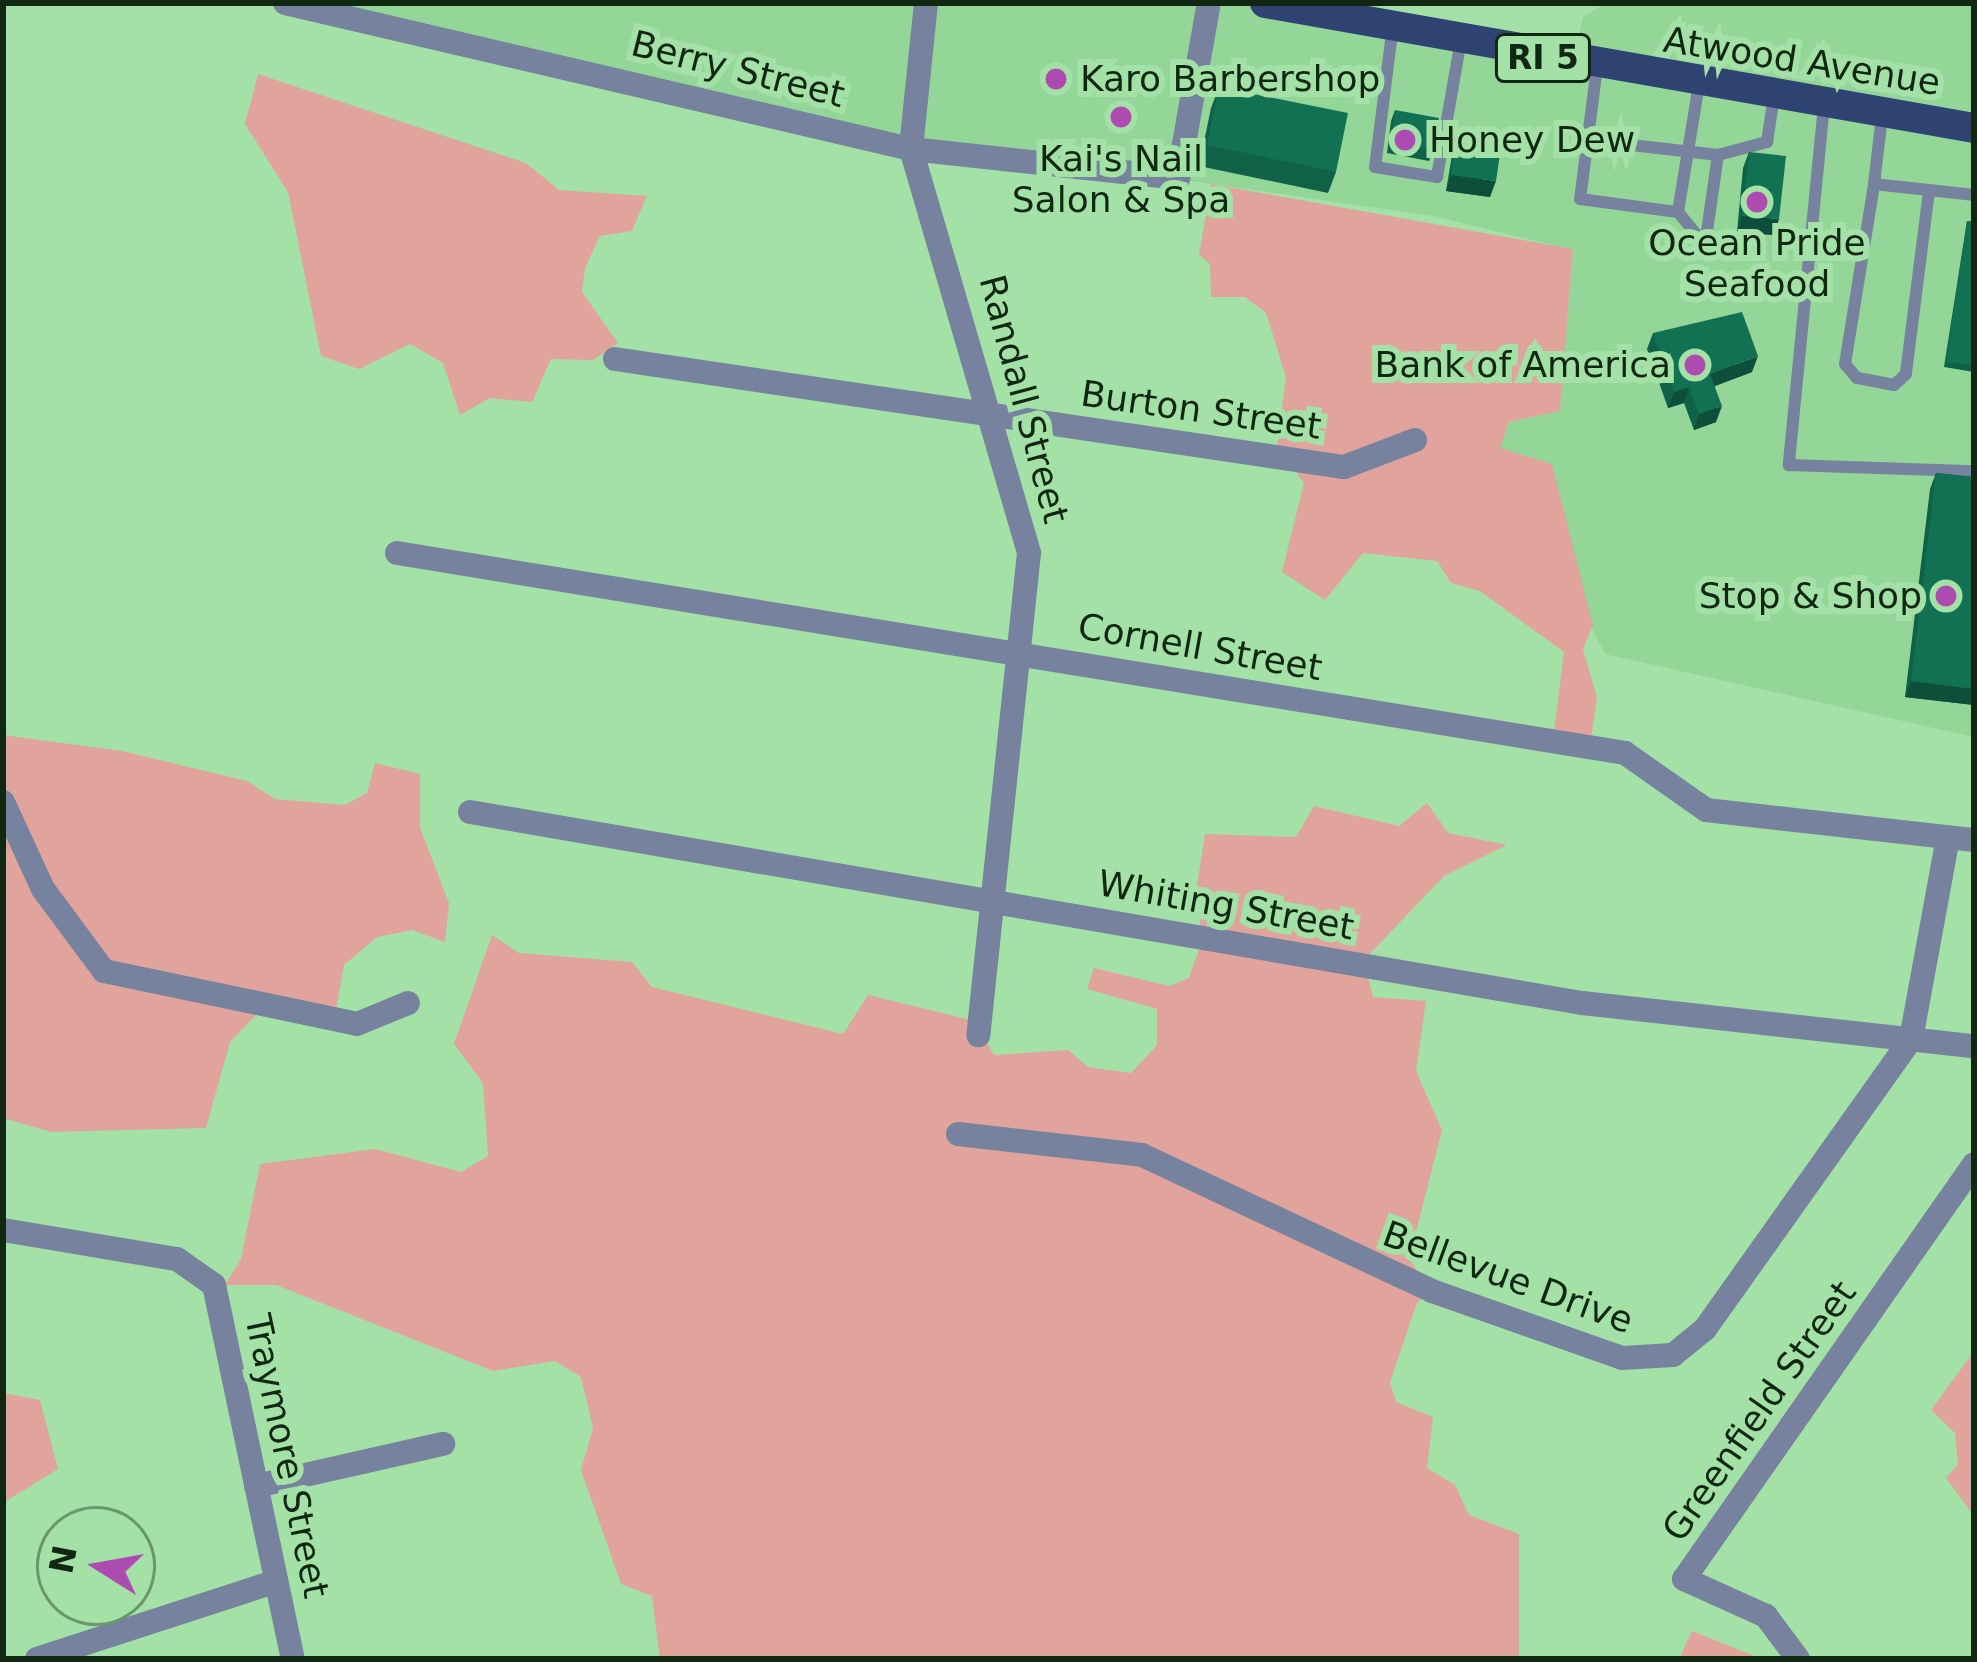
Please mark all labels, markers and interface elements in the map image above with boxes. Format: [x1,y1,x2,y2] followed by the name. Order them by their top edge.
[1661,18,1943,104] street label: Atwood Avenue
[627,22,849,116] street label: Berry Street
[1492,31,1594,85] road number: RI 5
[1080,57,1380,101] place label: Karo Barbershop
[1043,66,1069,92] marker: Karo Barbershop
[1108,104,1134,130] marker: Kai's Nail Salon & Spa
[1429,118,1635,162] place label: Honey Dew
[1392,127,1418,153] marker: Honey Dew
[1012,136,1230,221] place label: Kai's Nail Salon & Spa
[1744,189,1770,215] marker: Ocean Pride Seafood
[1648,220,1866,305] place label: Ocean Pride Seafood
[970,270,1078,528] street label: Randall Street
[1374,343,1671,387] place label: Bank of America
[1682,352,1708,378] marker: Bank of America
[1078,372,1324,448] street label: Burton Street
[1699,574,1922,618] place label: Stop & Shop
[1933,583,1959,609] marker: Stop & Shop
[1075,604,1325,690] street label: Cornell Street
[1095,861,1357,949] street label: Whiting Street
[1377,1212,1639,1342] street label: Bellevue Drive
[1653,1273,1865,1549] street label: Greenfield Street
[236,1310,338,1602] street label: Traymore Street
[36,1506,156,1626] north arrow
[41,1542,85,1577] text: N

